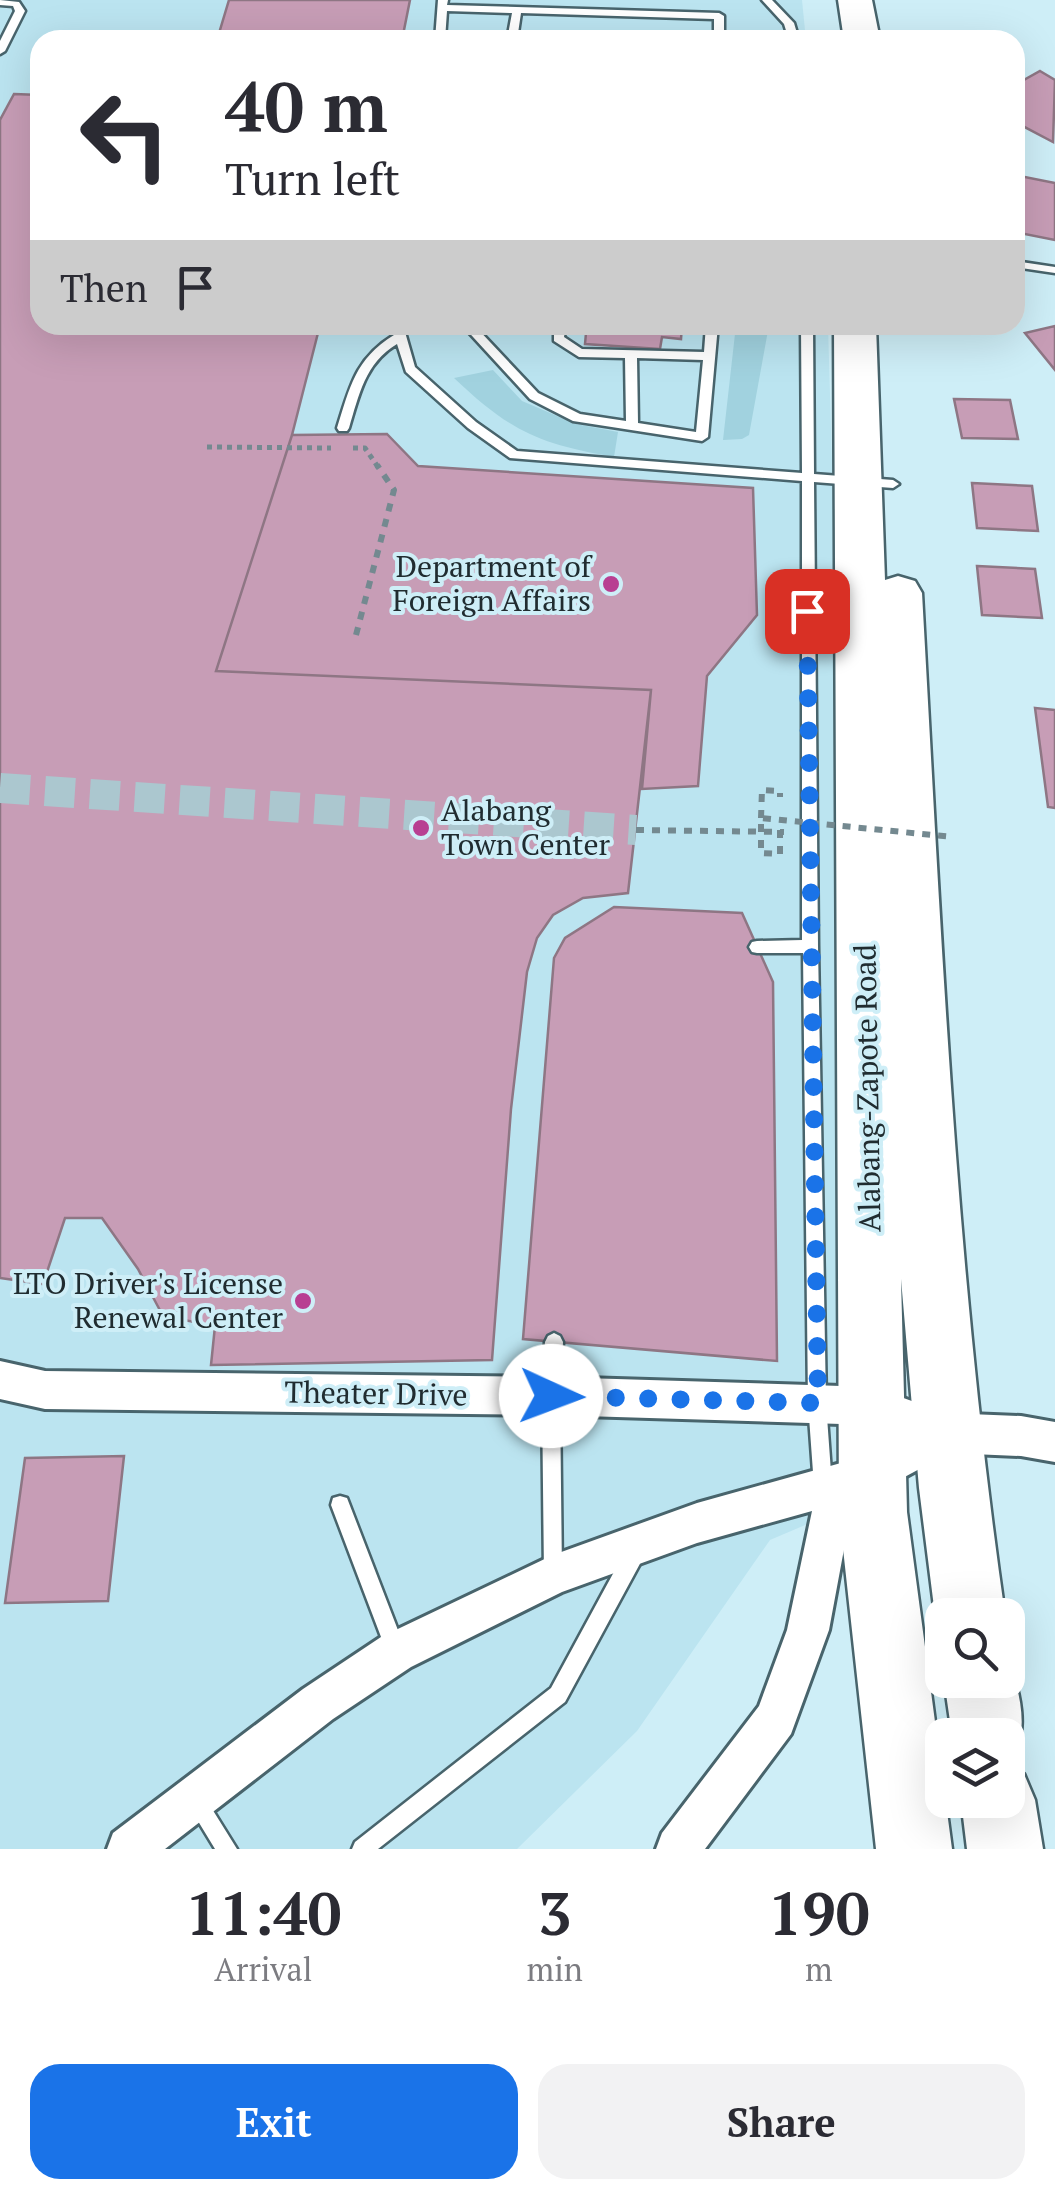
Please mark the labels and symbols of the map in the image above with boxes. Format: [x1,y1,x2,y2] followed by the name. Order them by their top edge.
[392,546,593,620] place label: Department of Foreign Affairs
[765,569,850,654] pin
[600,573,622,595] marker: Department of Foreign Affairs
[441,790,611,864] place label: Alabang Town Center
[410,817,432,839] marker: Alabang Town Center
[844,944,890,1232] street label: Alabang-Zapote Road
[13,1263,283,1337] place label: LTO Driver's License Renewal Center
[292,1290,314,1312] marker: LTO Driver's License Renewal Center
[499,1344,603,1448] position arrow
[284,1371,468,1415] street label: Theater Drive

